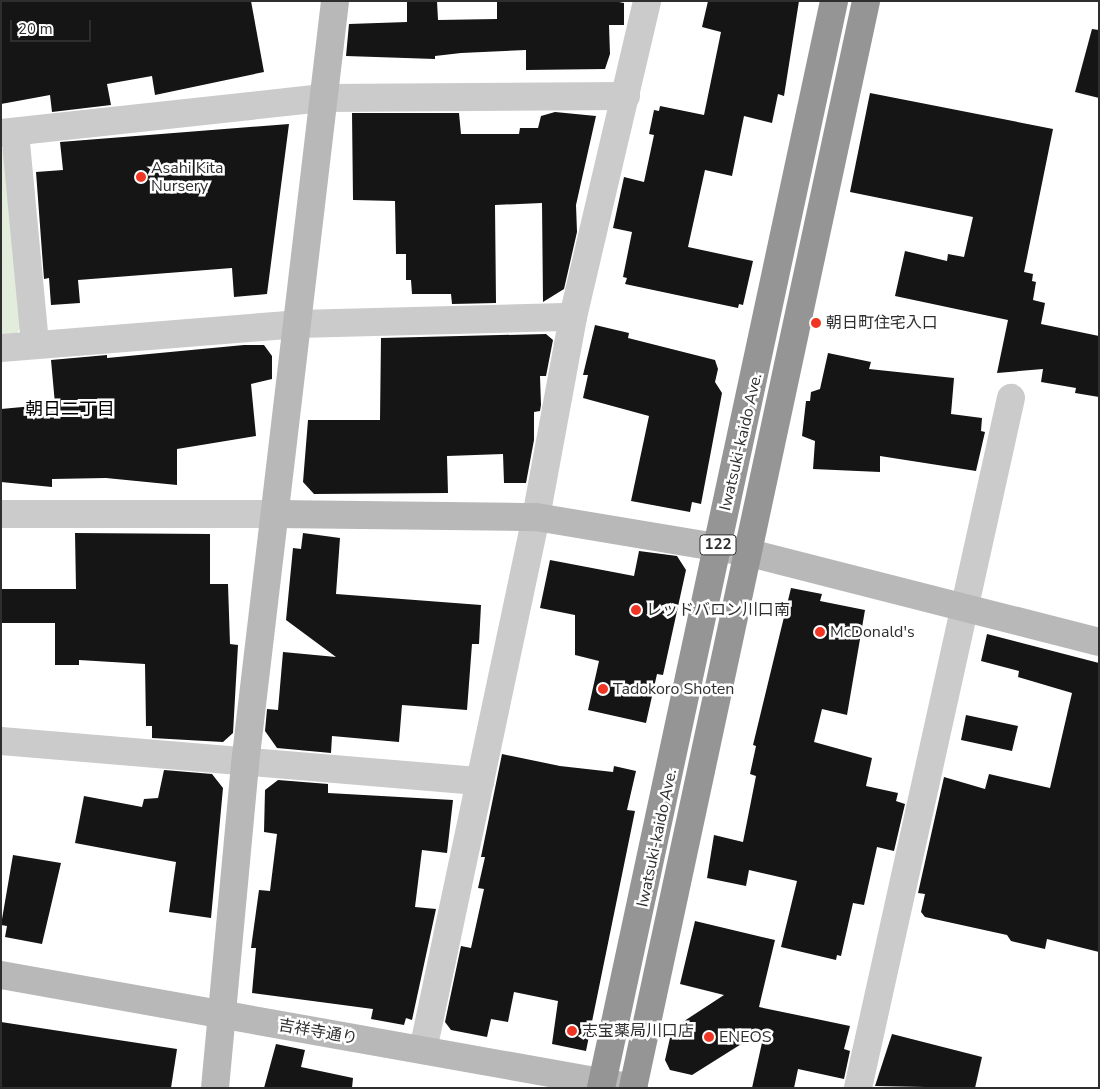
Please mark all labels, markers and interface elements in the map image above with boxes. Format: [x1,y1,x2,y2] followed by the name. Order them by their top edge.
[12,10,94,42] scale bar
[18,19,53,39] text: 20 m
[151,158,223,196] place label: Asahi Kita Nursery
[135,171,147,183] marker: Asahi Kita Nursery
[826,313,938,333] place label: 朝日町住宅入口
[810,317,822,329] marker: 朝日町住宅入口
[716,371,766,513] street label: Iwatsuki-kaido Ave.
[25,398,115,420] district label: 朝日二丁目
[699,532,737,558] road number: 122
[646,600,790,620] place label: レッドバロン川口南
[630,604,642,616] marker: レッドバロン川口南
[830,622,915,642] place label: McDonald's
[814,626,826,638] marker: McDonald's
[613,679,734,699] place label: Tadokoro Shoten
[597,683,609,695] marker: Tadokoro Shoten
[633,767,681,909] street label: Iwatsuki-kaido Ave.
[277,1016,359,1048] street label: 吉祥寺通り
[582,1021,694,1041] place label: 志宝薬局川口店
[566,1025,578,1037] marker: 志宝薬局川口店
[719,1027,772,1047] place label: ENEOS
[703,1031,715,1043] marker: ENEOS

